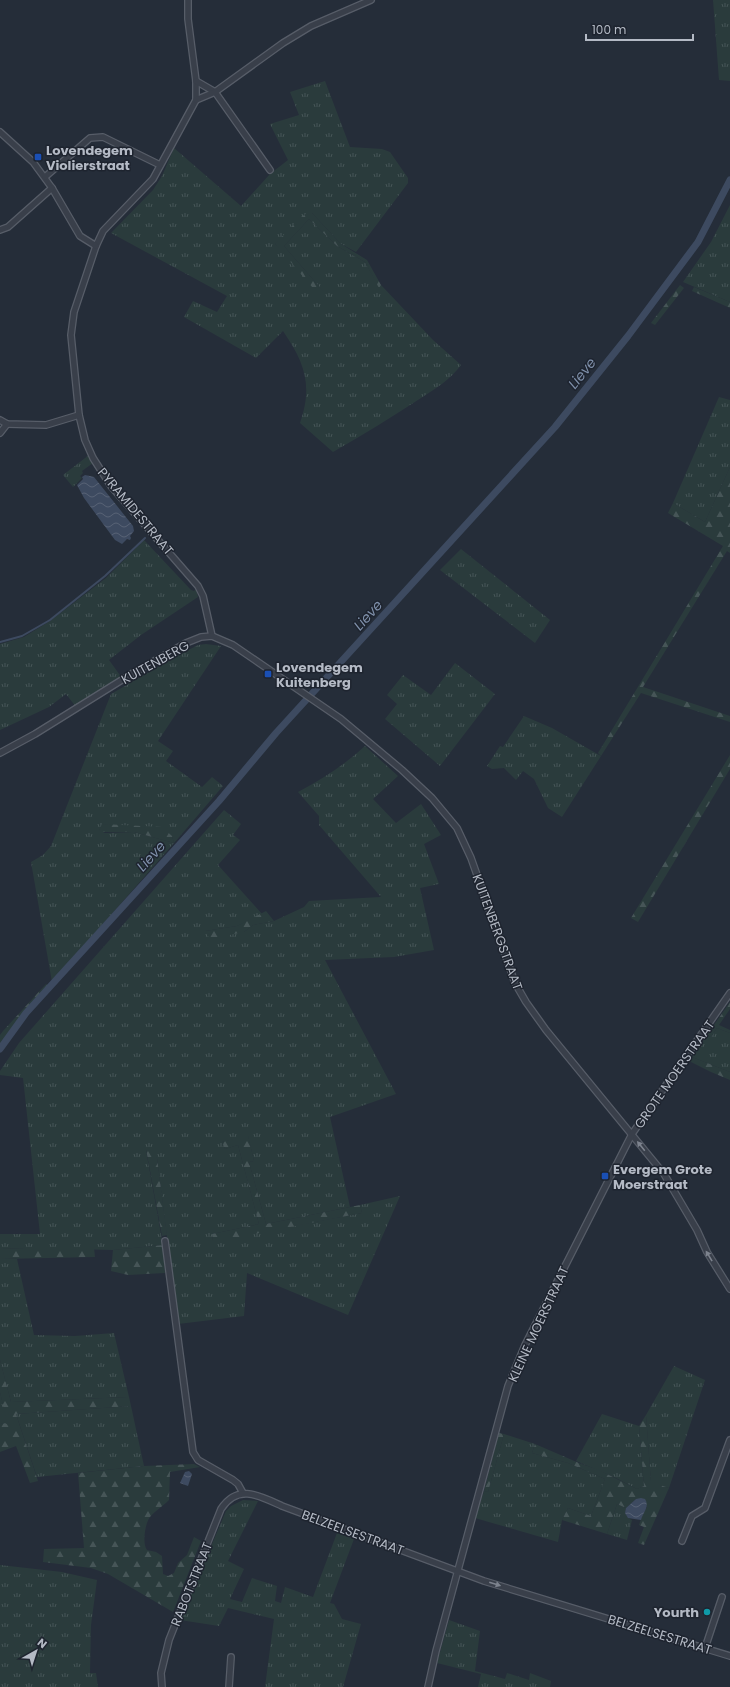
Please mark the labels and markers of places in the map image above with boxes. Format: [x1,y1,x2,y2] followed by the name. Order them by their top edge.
[46,141,133,175] place label: Lovendegem Violierstraat
[33,152,43,162] marker: Lovendegem Violierstraat
[276,658,363,692] place label: Lovendegem Kuitenberg
[263,669,273,679] marker: Lovendegem Kuitenberg
[613,1160,712,1194] place label: Evergem Grote Moerstraat
[600,1171,610,1181] marker: Evergem Grote Moerstraat
[654,1603,699,1622] place label: Yourth
[702,1607,712,1617] marker: Yourth

